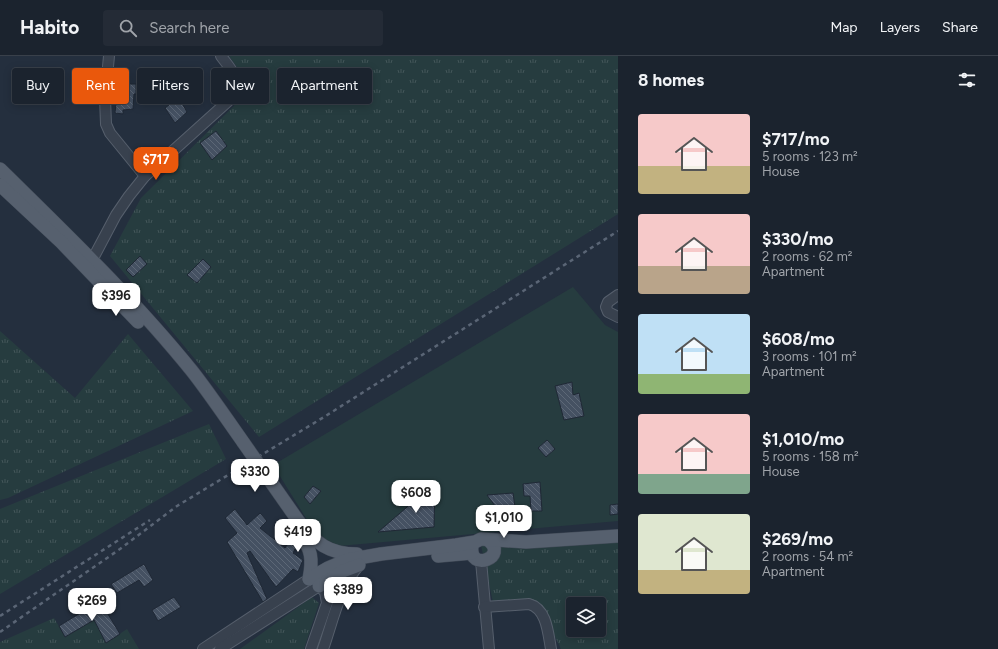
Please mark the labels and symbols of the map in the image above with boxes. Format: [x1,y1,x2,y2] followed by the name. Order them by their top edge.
[132,147,180,181] pin: $717
[92,283,140,317] pin: $396
[231,459,279,493] pin: $330
[392,480,440,514] pin: $608
[471,505,537,539] pin: $1,010
[274,519,322,553] pin: $419
[324,577,372,611] pin: $389
[68,588,116,622] pin: $269

